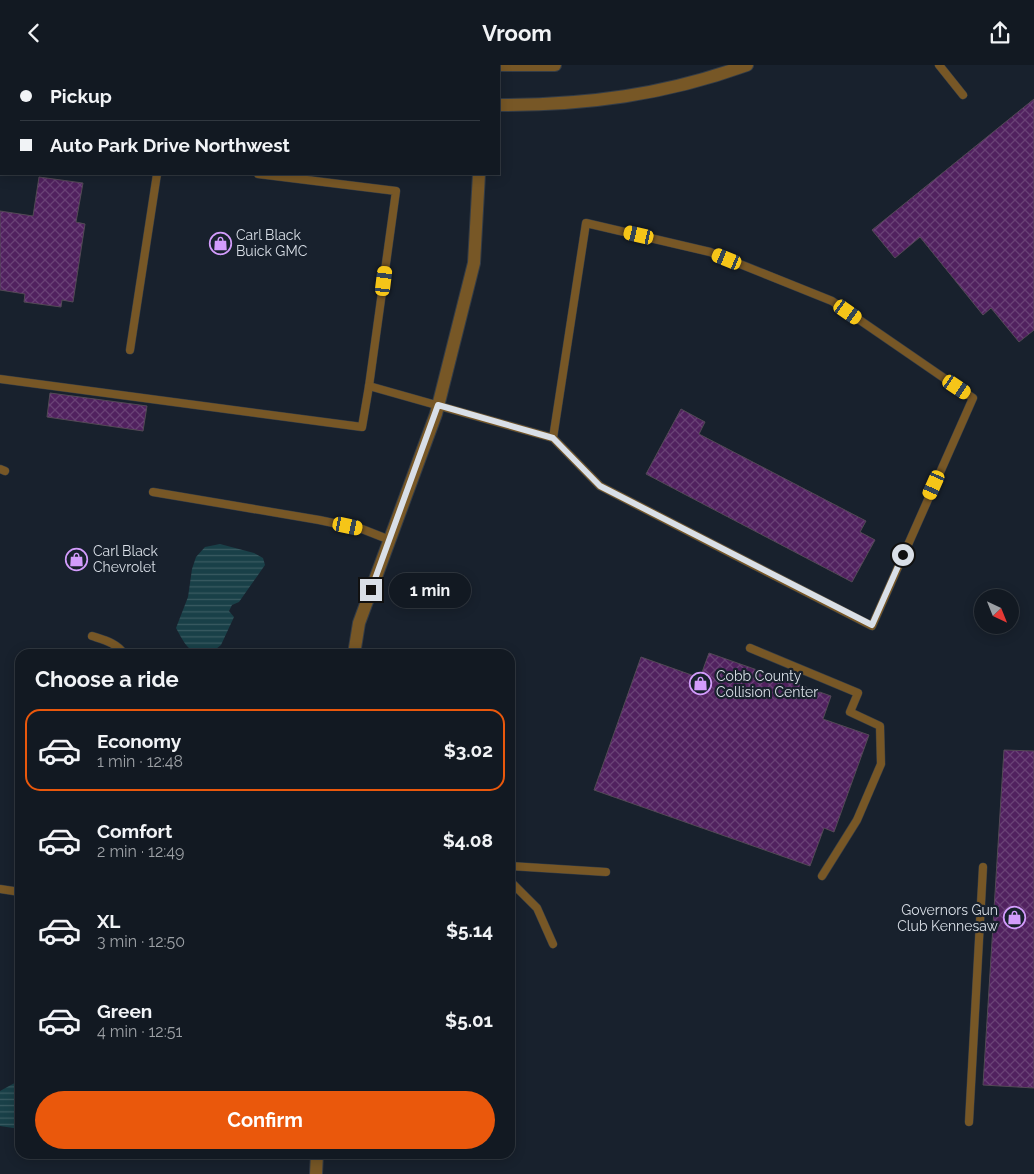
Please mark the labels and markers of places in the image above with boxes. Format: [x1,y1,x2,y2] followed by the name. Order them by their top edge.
[236,227,308,259] place label: Carl Black Buick GMC
[208,231,232,255] shop icon: Carl Black Buick GMC
[93,543,159,575] place label: Carl Black Chevrolet
[65,547,89,571] shop icon: Carl Black Chevrolet
[716,668,818,700] place label: Cobb County Collision Center
[688,672,712,696] shop icon: Cobb County Collision Center
[897,902,999,934] place label: Governors Gun Club Kennesaw
[1002,906,1026,930] shop icon: Governors Gun Club Kennesaw

